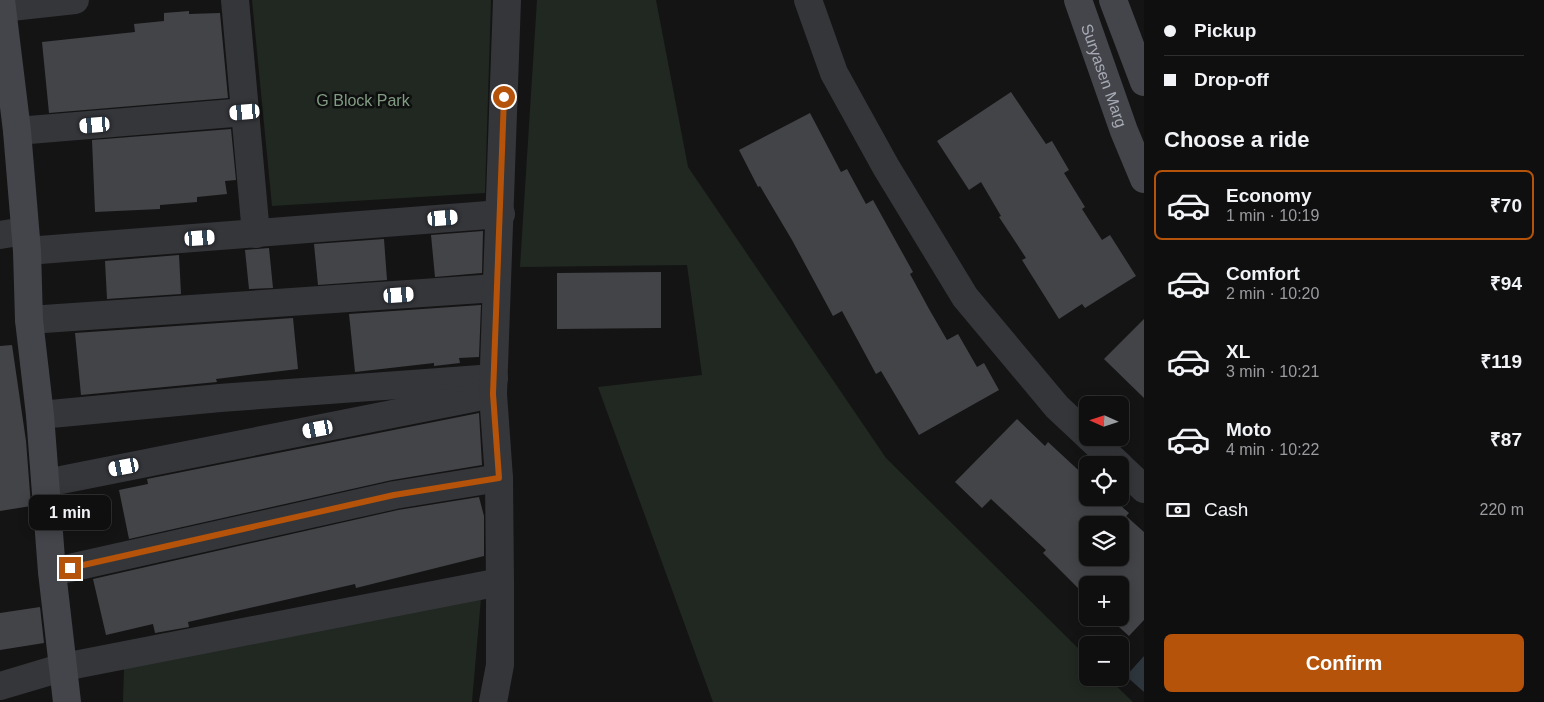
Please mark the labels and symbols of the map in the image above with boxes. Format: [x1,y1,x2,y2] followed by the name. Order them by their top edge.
[1079,21,1131,130] street label: Suryasen Marg
[493,86,515,108] route start
[316,92,411,109] park label: G Block Park
[229,103,260,121] car
[79,116,110,134] car
[427,209,458,227] car
[184,229,215,247] car
[383,286,414,304] car
[1079,396,1129,446] north arrow
[301,419,334,439] car
[107,457,140,477] car
[29,496,111,530] callout: 1 min
[59,557,81,579] route end

